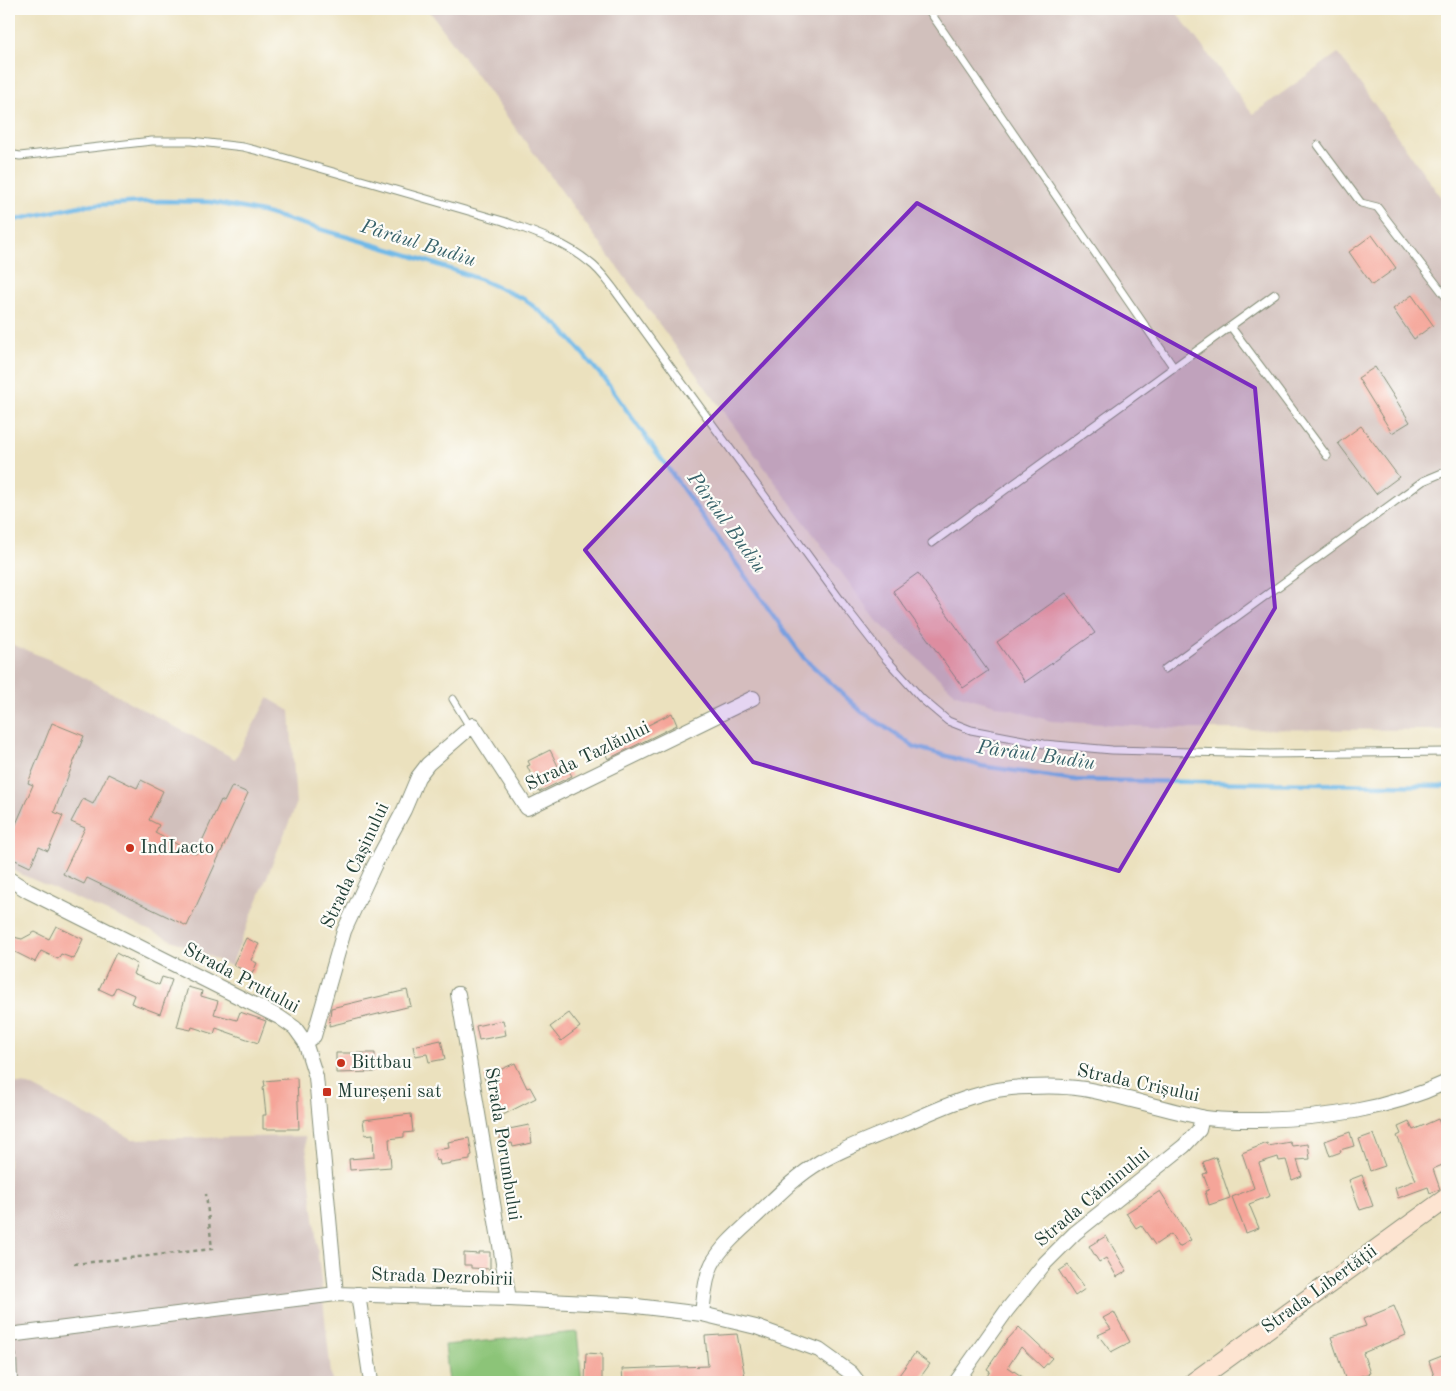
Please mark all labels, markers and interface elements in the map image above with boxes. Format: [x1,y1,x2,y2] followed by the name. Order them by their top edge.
[357,217,478,271] water label: Pârâul Budiu
[682,468,769,577] water label: Pârâul Budiu
[523,719,653,795] street label: Strada Tazlăului
[975,738,1096,774] water label: Pârâul Budiu
[319,800,393,932] street label: Strada Cașinului
[140,839,214,858] place label: IndLacto
[124,842,136,854] marker: IndLacto
[180,940,302,1018] street label: Strada Prutului
[351,1054,412,1073] place label: Bittbau
[335,1057,347,1069] marker: Bittbau
[1075,1062,1201,1106] street label: Strada Crișului
[481,1066,523,1222] street label: Strada Porumbului
[337,1083,442,1102] place label: Mureșeni sat
[321,1086,333,1098] marker: Mureșeni sat
[1032,1145,1154,1251] street label: Strada Căminului
[1259,1242,1381,1338] street label: Strada Libertății
[371,1266,513,1290] street label: Strada Dezrobirii

